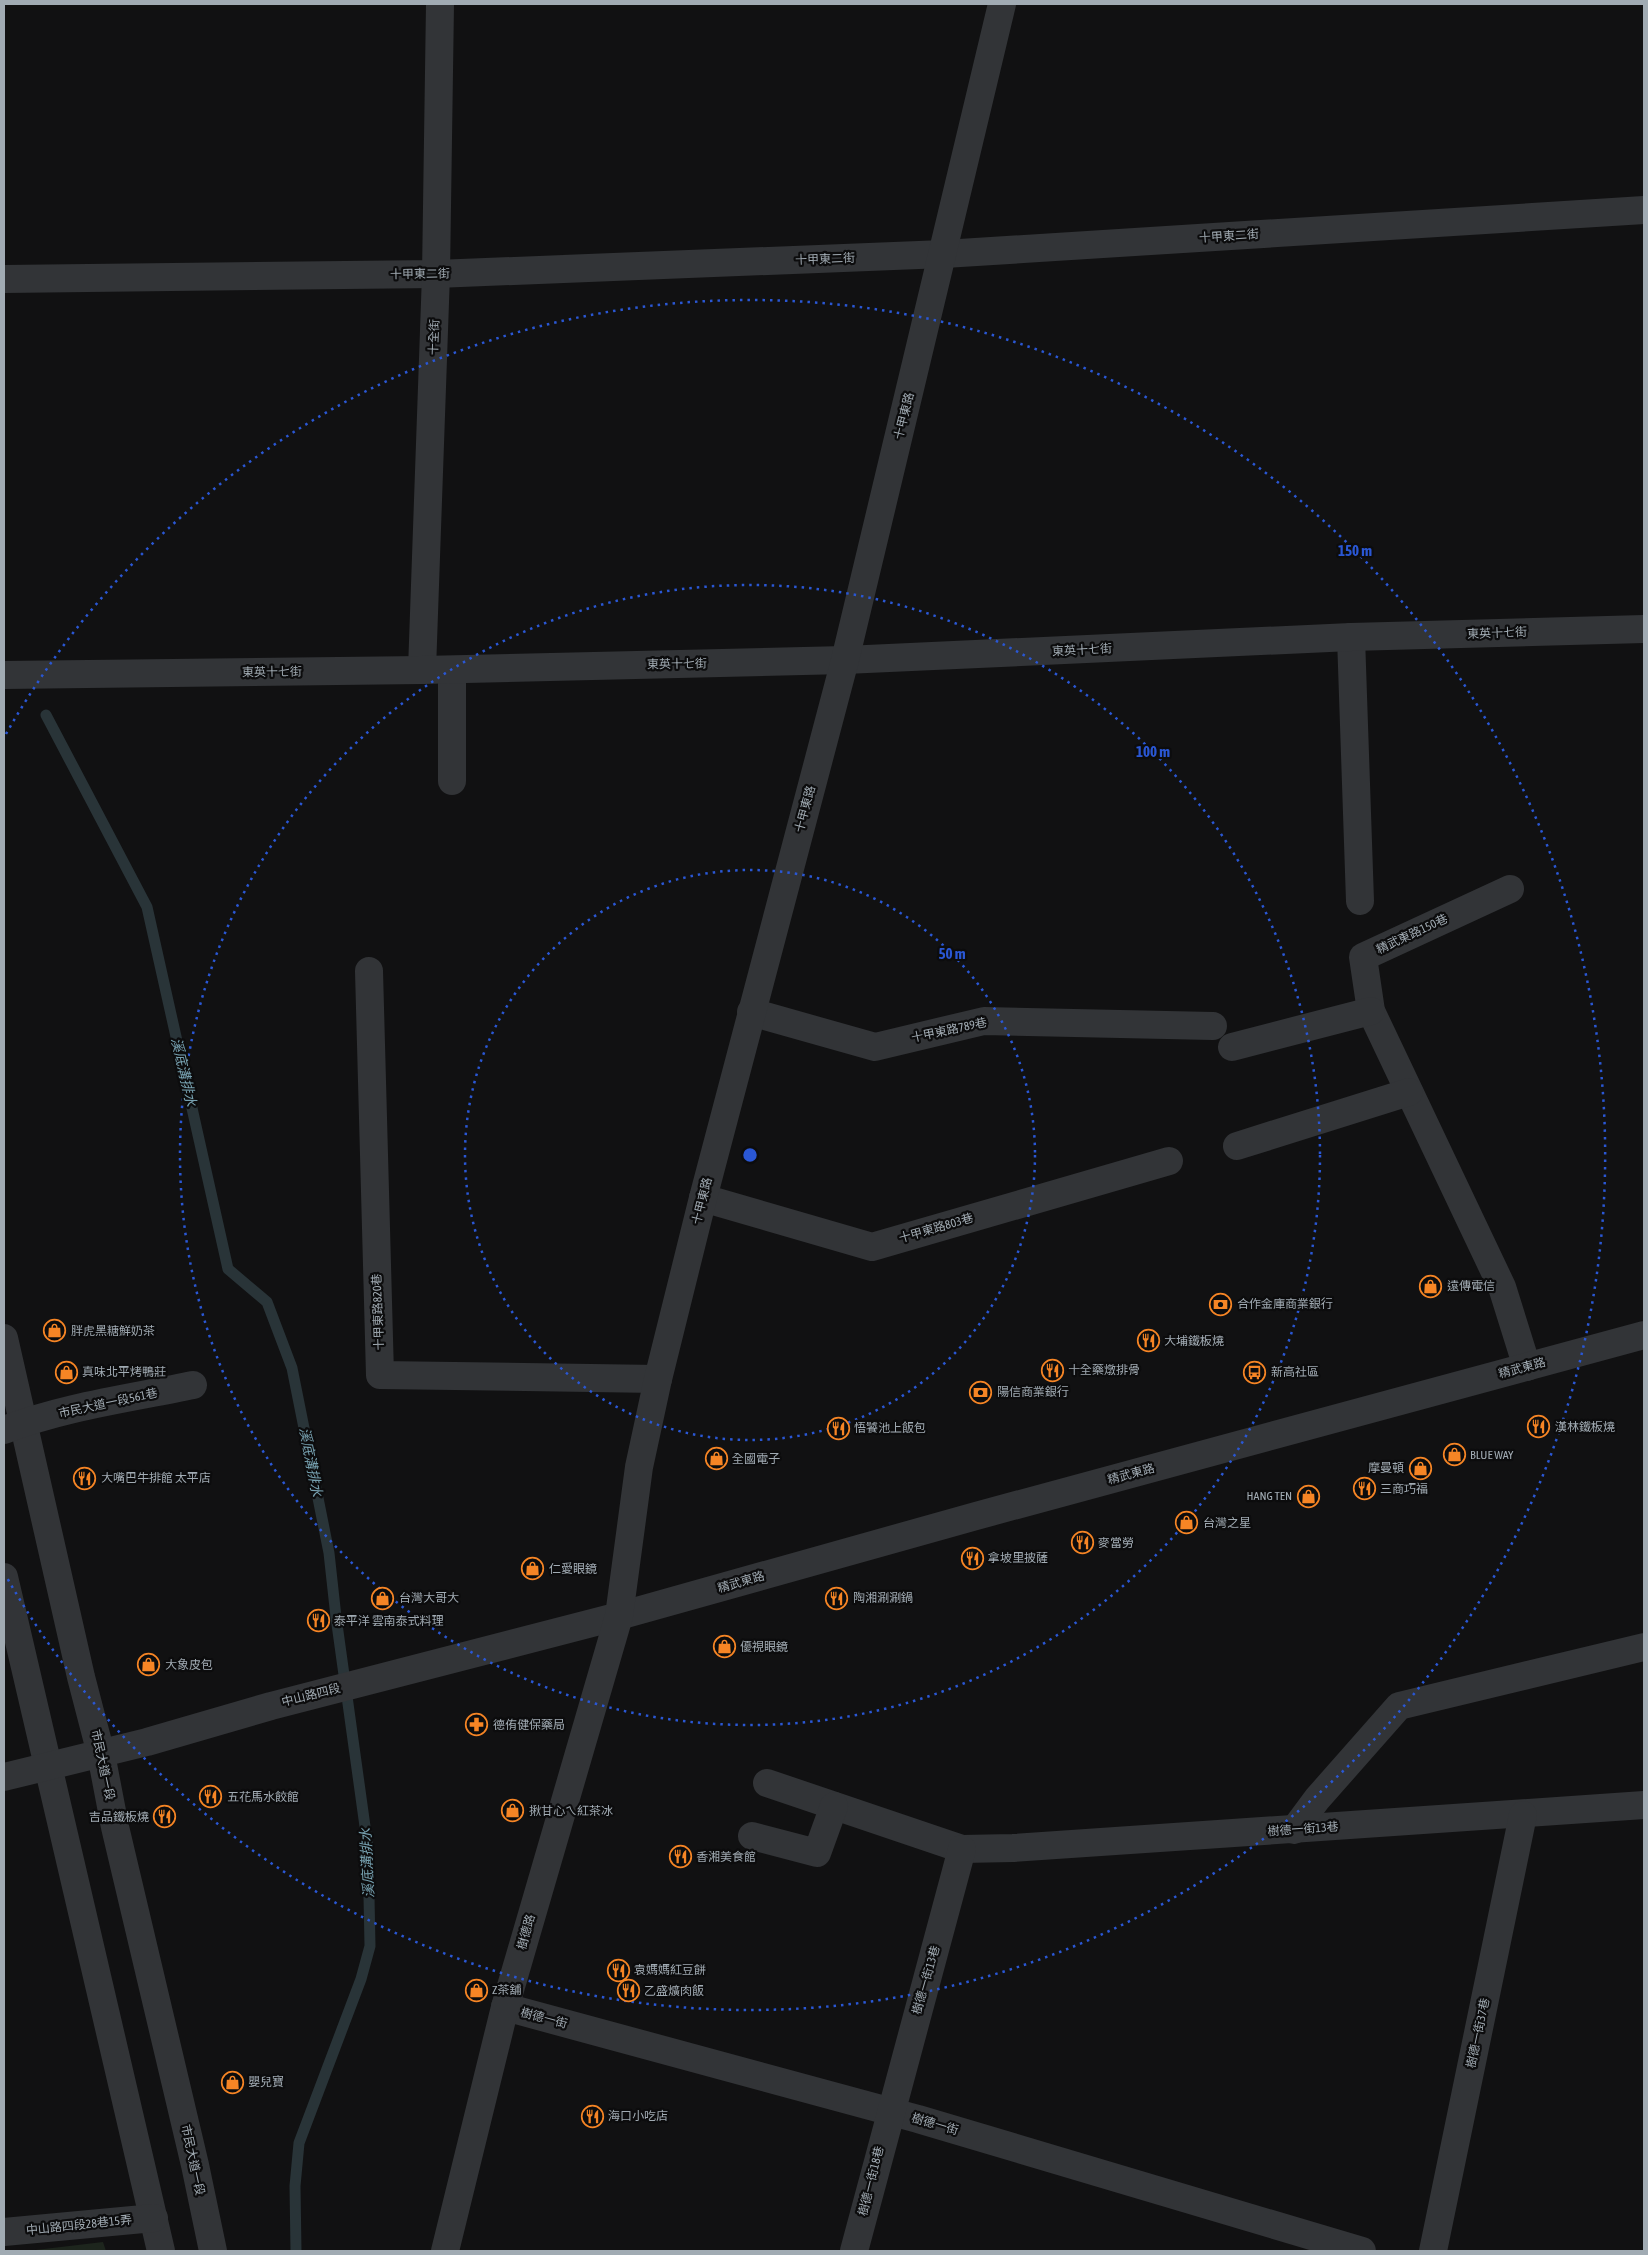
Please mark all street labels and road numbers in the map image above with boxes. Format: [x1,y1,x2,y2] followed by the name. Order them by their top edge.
[1199,227,1259,245] street label: 十甲東二街
[795,251,855,267] street label: 十甲東二街
[390,266,450,282] street label: 十甲東二街
[426,319,442,355] street label: 十全街
[891,391,917,441] street label: 十甲東路
[1467,625,1527,641] street label: 東英十七街
[1052,641,1112,659] street label: 東英十七街
[647,656,707,672] street label: 東英十七街
[242,664,302,680] street label: 東英十七街
[792,784,818,834] street label: 十甲東路
[1374,911,1450,957] street label: 精武東路150巷
[910,1015,988,1045] street label: 十甲東路789巷
[689,1176,715,1226] street label: 十甲東路
[897,1211,975,1245] street label: 十甲東路803巷
[370,1273,386,1351] street label: 十甲東路820巷
[1497,1355,1547,1381] street label: 精武東路
[57,1386,159,1420] street label: 市民大道一段561巷
[1106,1461,1156,1487] street label: 精武東路
[716,1569,766,1595] street label: 精武東路
[280,1681,342,1709] street label: 中山路四段
[89,1728,117,1802] street label: 市民大道一段
[1267,1820,1339,1838] street label: 樹德一街13巷
[514,1913,538,1951] street label: 樹德路
[909,1944,943,2016] street label: 樹德一街13巷
[1464,1997,1492,2069] street label: 樹德一街37巷
[519,2005,569,2031] street label: 樹德一街
[910,2111,960,2137] street label: 樹德一街
[179,2123,207,2197] street label: 市民大道一段
[856,2145,886,2217] street label: 樹德一街18巷
[25,2212,133,2238] street label: 中山路四段28巷15弄

